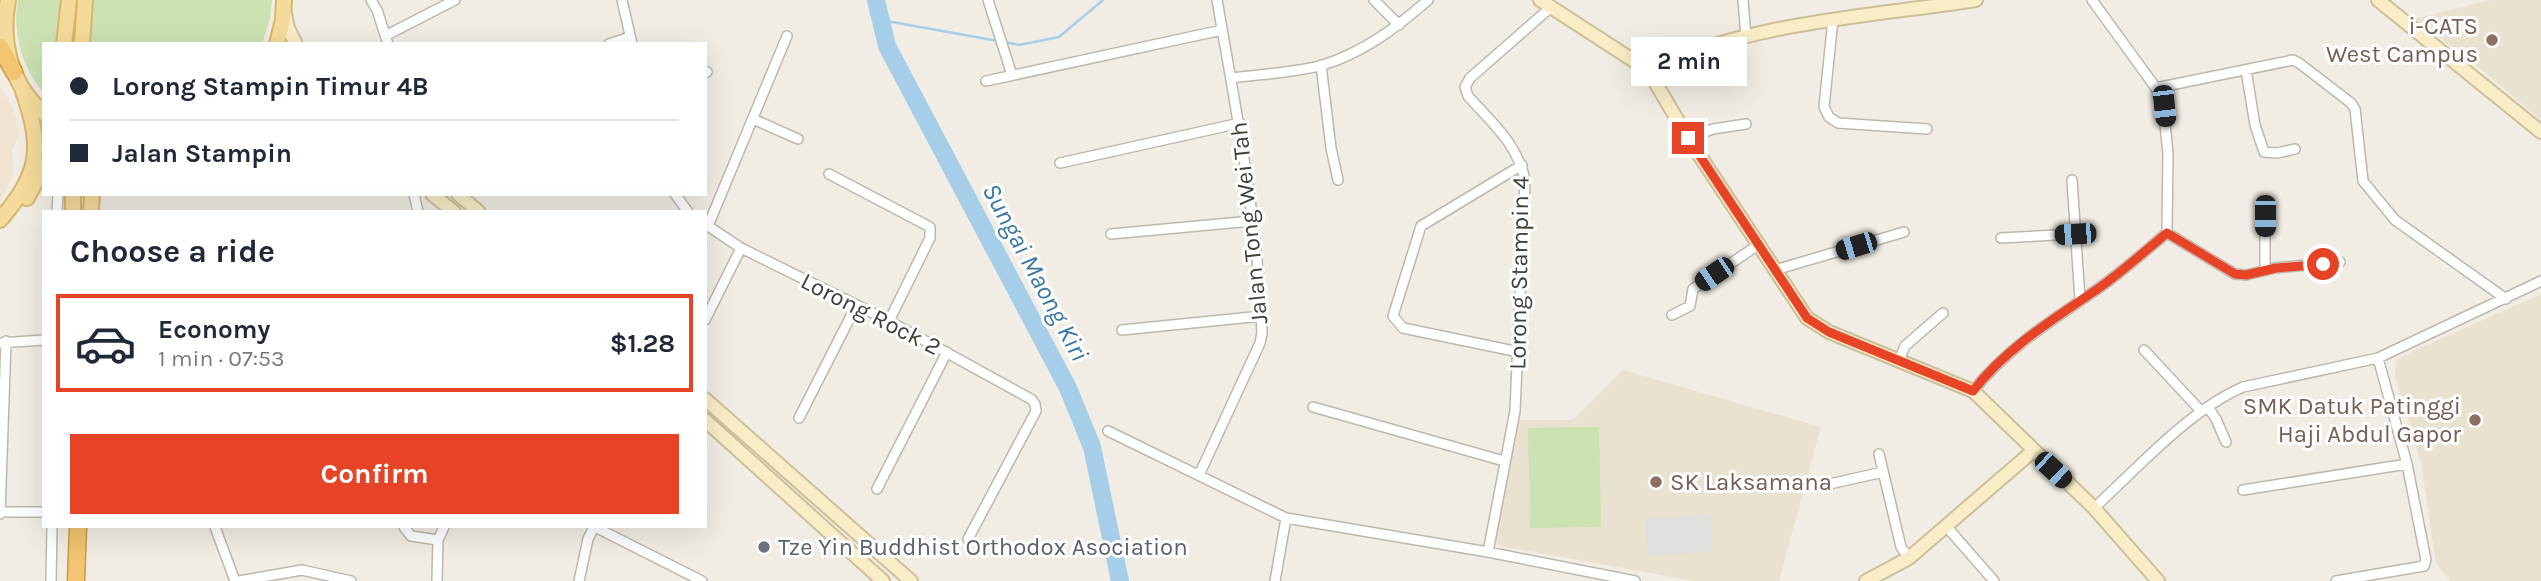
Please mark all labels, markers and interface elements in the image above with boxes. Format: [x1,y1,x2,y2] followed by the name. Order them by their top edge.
[2326,12,2478,68] place label: i-CATS West Campus
[2484,32,2500,48] marker: i-CATS West Campus
[1630,37,1746,86] callout: 2 min
[1657,48,1721,75] text: 2 min
[112,71,429,102] text: Lorong Stampin Timur 4B
[2152,84,2177,128] car
[1224,120,1274,326] street label: Jalan Tong Wei Tah
[1672,122,1704,154] route end
[112,138,292,169] text: Jalan Stampin
[1503,176,1535,370] street label: Lorong Stampin 4
[976,178,1096,367] water label: Sungai Maong Kiri
[2255,195,2276,237] car
[2054,222,2097,246] car
[1833,230,1880,262] car
[70,233,275,270] text: Choose a ride
[2307,248,2339,280] route start
[1691,254,1738,294] car
[796,267,946,361] street label: Lorong Rock 2
[74,312,137,375] icon: car
[158,314,270,345] text: Economy
[610,328,675,359] text: $1.28
[158,345,285,372] text: 1 min · 07:53
[2243,392,2461,448] place label: SMK Datuk Patinggi Haji Abdul Gapor
[2467,412,2483,428] marker: SMK Datuk Patinggi Haji Abdul Gapor
[70,434,679,514] button: Confirm
[2031,448,2076,492] car
[1670,468,1832,496] place label: SK Laksamana
[1648,474,1664,490] marker: SK Laksamana
[778,533,1188,561] place label: Tze Yin Buddhist Orthodox Asociation
[756,539,772,555] marker: Tze Yin Buddhist Orthodox Asociation

